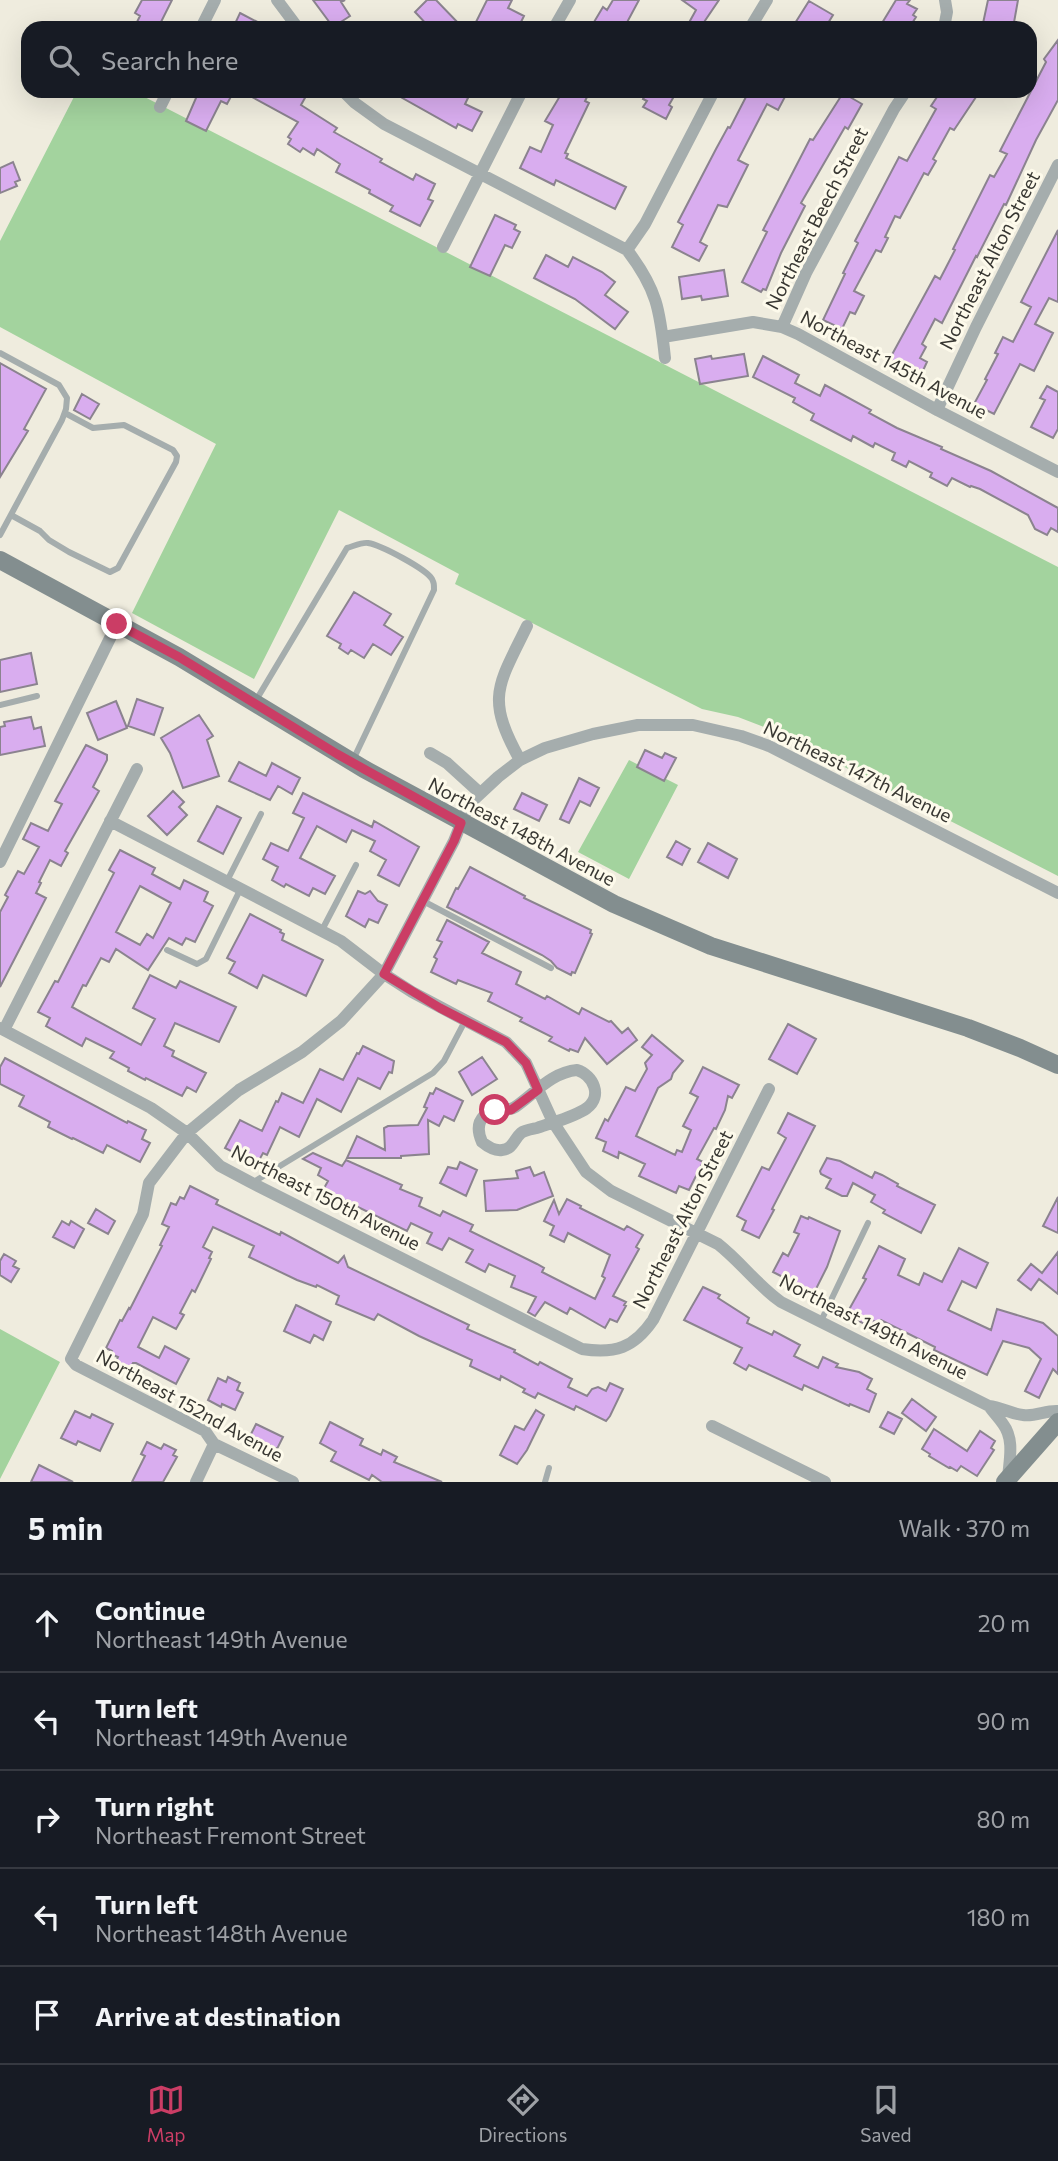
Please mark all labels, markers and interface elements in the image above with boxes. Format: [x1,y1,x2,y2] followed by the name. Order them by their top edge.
[21,21,1037,98] search box
[45,41,83,79] icon: search
[101,44,239,75] text: Search here
[760,123,872,313] street label: Northeast Beech Street
[934,167,1044,353] street label: Northeast Alton Street
[797,305,991,423] street label: Northeast 145th Avenue
[101,608,132,639] route end
[760,715,956,827] street label: Northeast 147th Avenue
[424,772,620,890] street label: Northeast 148th Avenue
[479,1094,510,1125] route start
[627,1126,737,1312] street label: Northeast Alton Street
[228,1139,424,1255] street label: Northeast 150th Avenue
[776,1268,972,1384] street label: Northeast 149th Avenue
[92,1344,288,1466] street label: Northeast 152nd Avenue
[28,1509,103,1546] text: 5 min
[899,1514,1030,1542] text: Walk · 370 m
[95,1594,205,1625] text: Continue
[28,1604,66,1642] icon: ahead
[978,1609,1030,1637] text: 20 m
[95,1625,348,1653] text: Northeast 149th Avenue
[95,1692,198,1723] text: Turn left
[28,1702,66,1740] icon: left
[977,1707,1030,1735] text: 90 m
[95,1723,348,1751] text: Northeast 149th Avenue
[95,1790,214,1821] text: Turn right
[28,1800,66,1838] icon: right
[977,1805,1030,1833] text: 80 m
[95,1821,366,1849] text: Northeast Fremont Street
[95,1888,198,1919] text: Turn left
[28,1898,66,1936] icon: left
[967,1903,1030,1931] text: 180 m
[95,1919,348,1947] text: Northeast 148th Avenue
[28,1996,66,2034] icon: arrive
[95,2000,341,2031] text: Arrive at destination
[146,2081,186,2146] tab: Map
[478,2081,568,2146] tab: Directions
[860,2081,912,2146] tab: Saved

